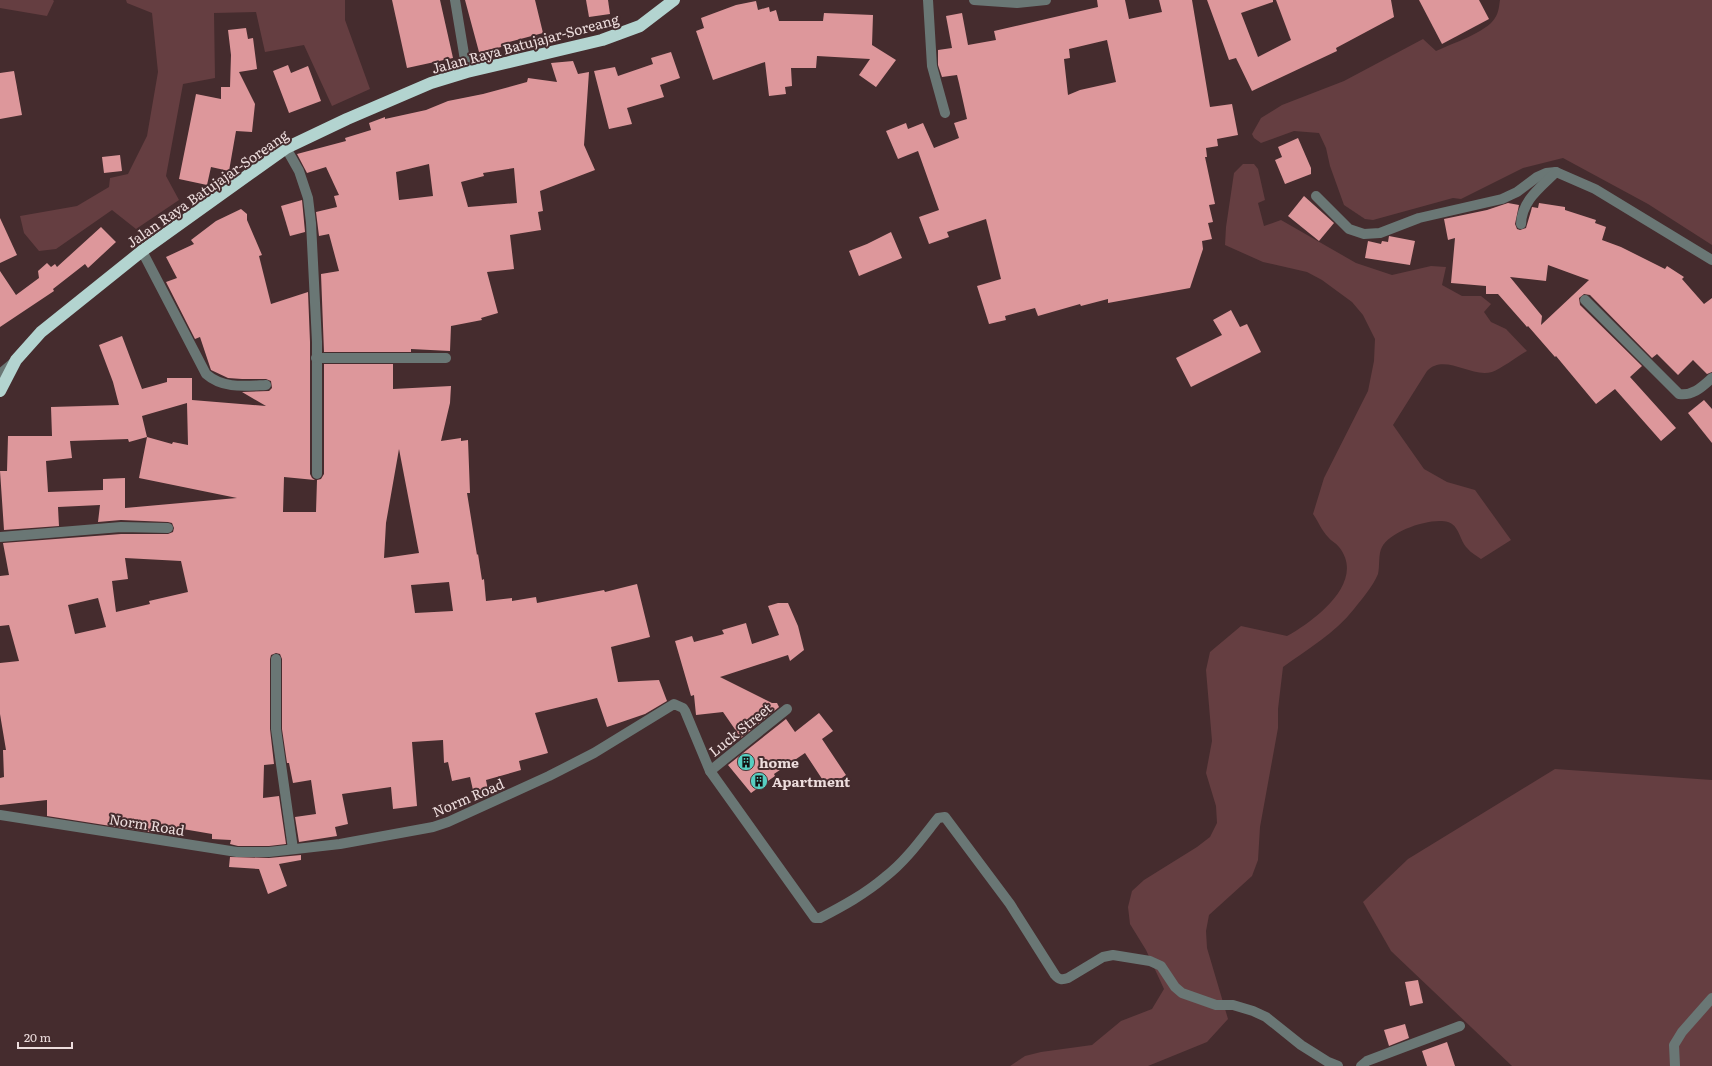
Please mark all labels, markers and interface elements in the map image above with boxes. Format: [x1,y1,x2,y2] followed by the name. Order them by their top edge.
[429,8,621,78] street label: Jalan Raya Batujajar-Soreang
[122,124,292,252] street label: Jalan Raya Batujajar-Soreang
[704,697,776,761] street label: Luck Street
[736,752,756,772] building icon: home
[759,752,799,772] place label: home
[749,771,769,791] building icon: Apartment
[772,771,851,791] place label: Apartment
[429,773,507,821] street label: Norm Road
[108,808,187,840] street label: Norm Road
[18,1024,72,1050] scale bar
[24,1028,51,1046] text: 20 m

